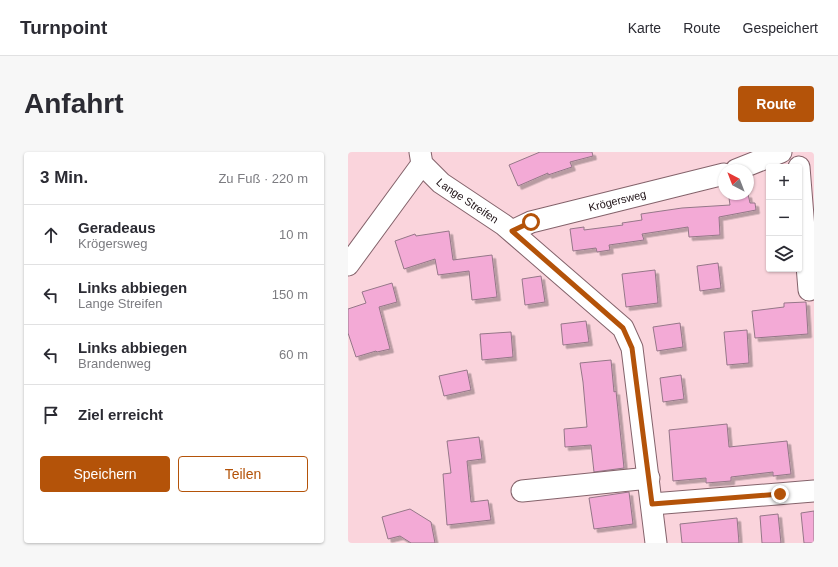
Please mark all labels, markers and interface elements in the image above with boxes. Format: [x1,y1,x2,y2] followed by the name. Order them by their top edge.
[20,17,107,38] text: Turnpoint
[628,20,661,36] text: Karte
[683,20,721,36] text: Route
[743,20,818,36] text: Gespeichert
[738,86,814,122] button: Route
[24,88,124,119] text: Anfahrt
[718,164,754,200] north arrow
[766,164,802,272] map controls
[766,164,802,200] button: +
[40,168,88,187] text: 3 Min.
[218,171,308,186] text: Zu Fuß · 220 m
[434,176,501,226] street label: Lange Streifen
[587,188,647,213] street label: Krögersweg
[766,200,802,236] button: −
[522,213,540,231] route start
[78,219,156,236] text: Geradeaus
[40,224,62,246] icon: ahead
[279,227,308,242] text: 10 m
[78,236,147,251] text: Krögersweg
[766,236,802,272] button: layers
[78,279,187,296] text: Links abbiegen
[40,284,62,306] icon: left
[272,287,308,302] text: 150 m
[78,296,163,311] text: Lange Streifen
[78,339,187,356] text: Links abbiegen
[40,344,62,366] icon: left
[279,347,308,362] text: 60 m
[78,356,151,371] text: Brandenweg
[40,404,62,426] icon: arrive
[78,406,163,423] text: Ziel erreicht
[40,456,170,492] button: Speichern
[178,456,308,492] button: Teilen
[771,485,789,503] route end

